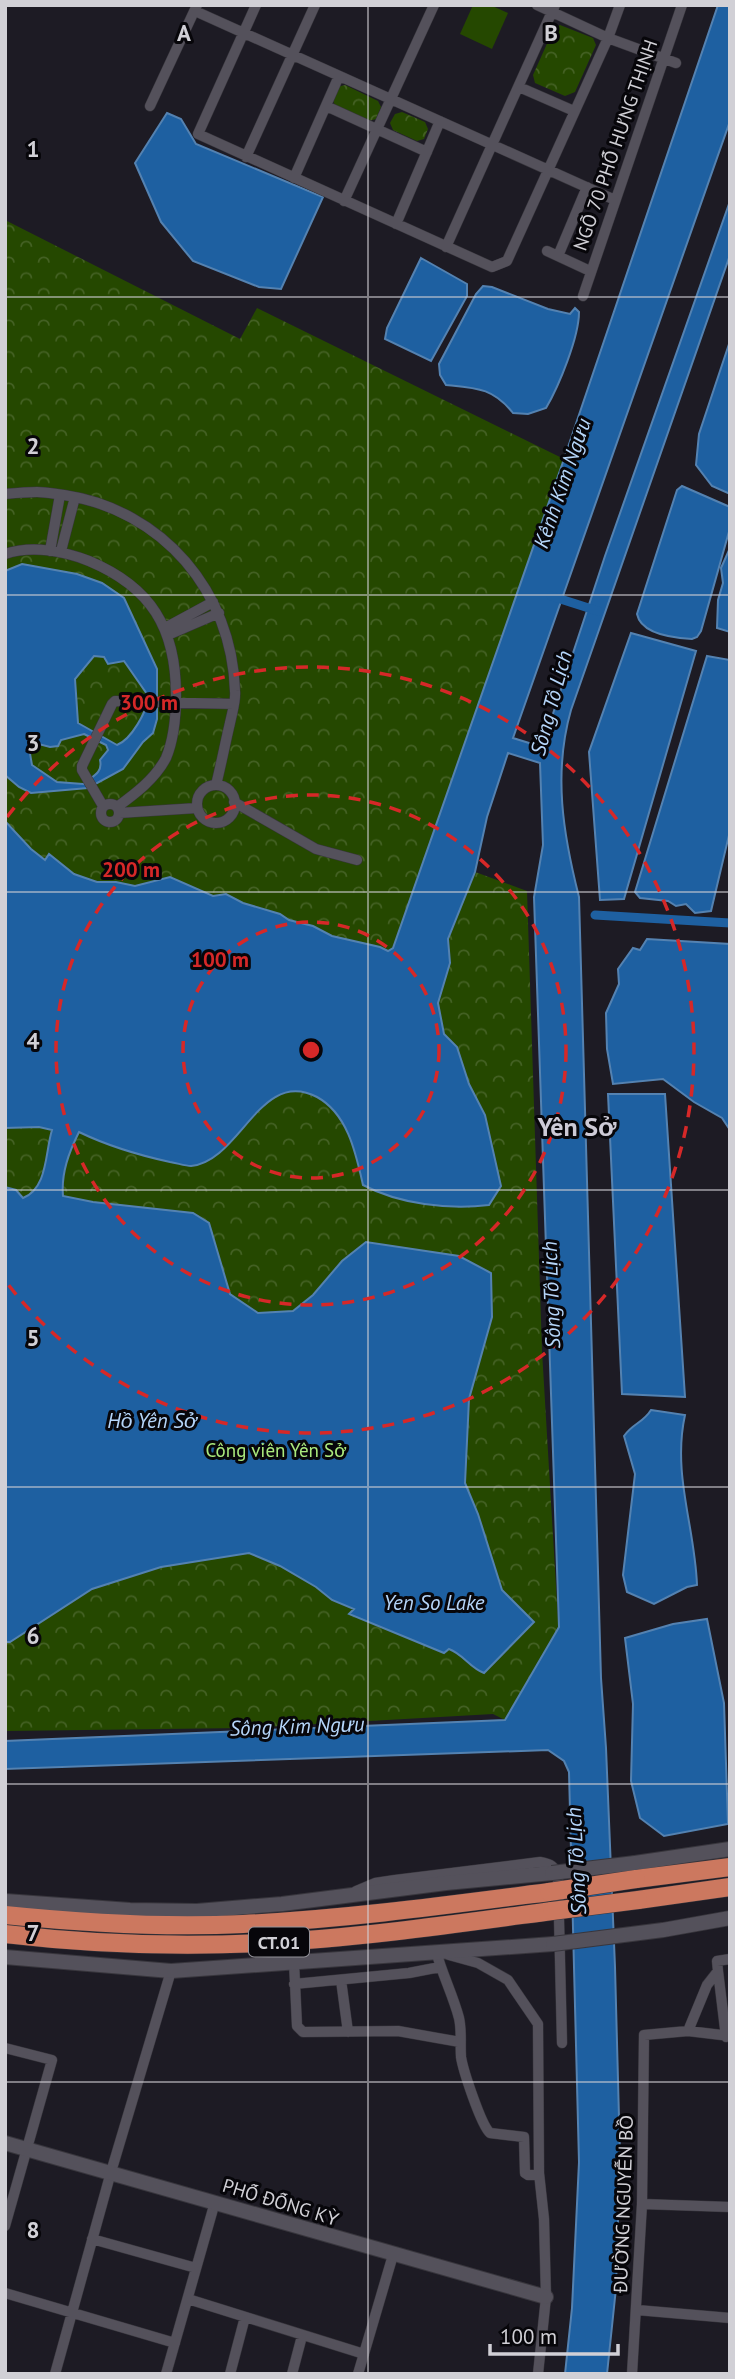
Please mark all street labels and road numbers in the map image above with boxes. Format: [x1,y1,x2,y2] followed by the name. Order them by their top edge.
[568,36,662,254] street label: NGÕ 70 PHỐ HƯNG THỊNH
[249,1928,309,1956] road number: CT.01
[608,2114,638,2295] street label: ĐƯỜNG NGUYỄN BỒ
[220,2173,343,2231] street label: PHỐ ĐỐNG KỲ

